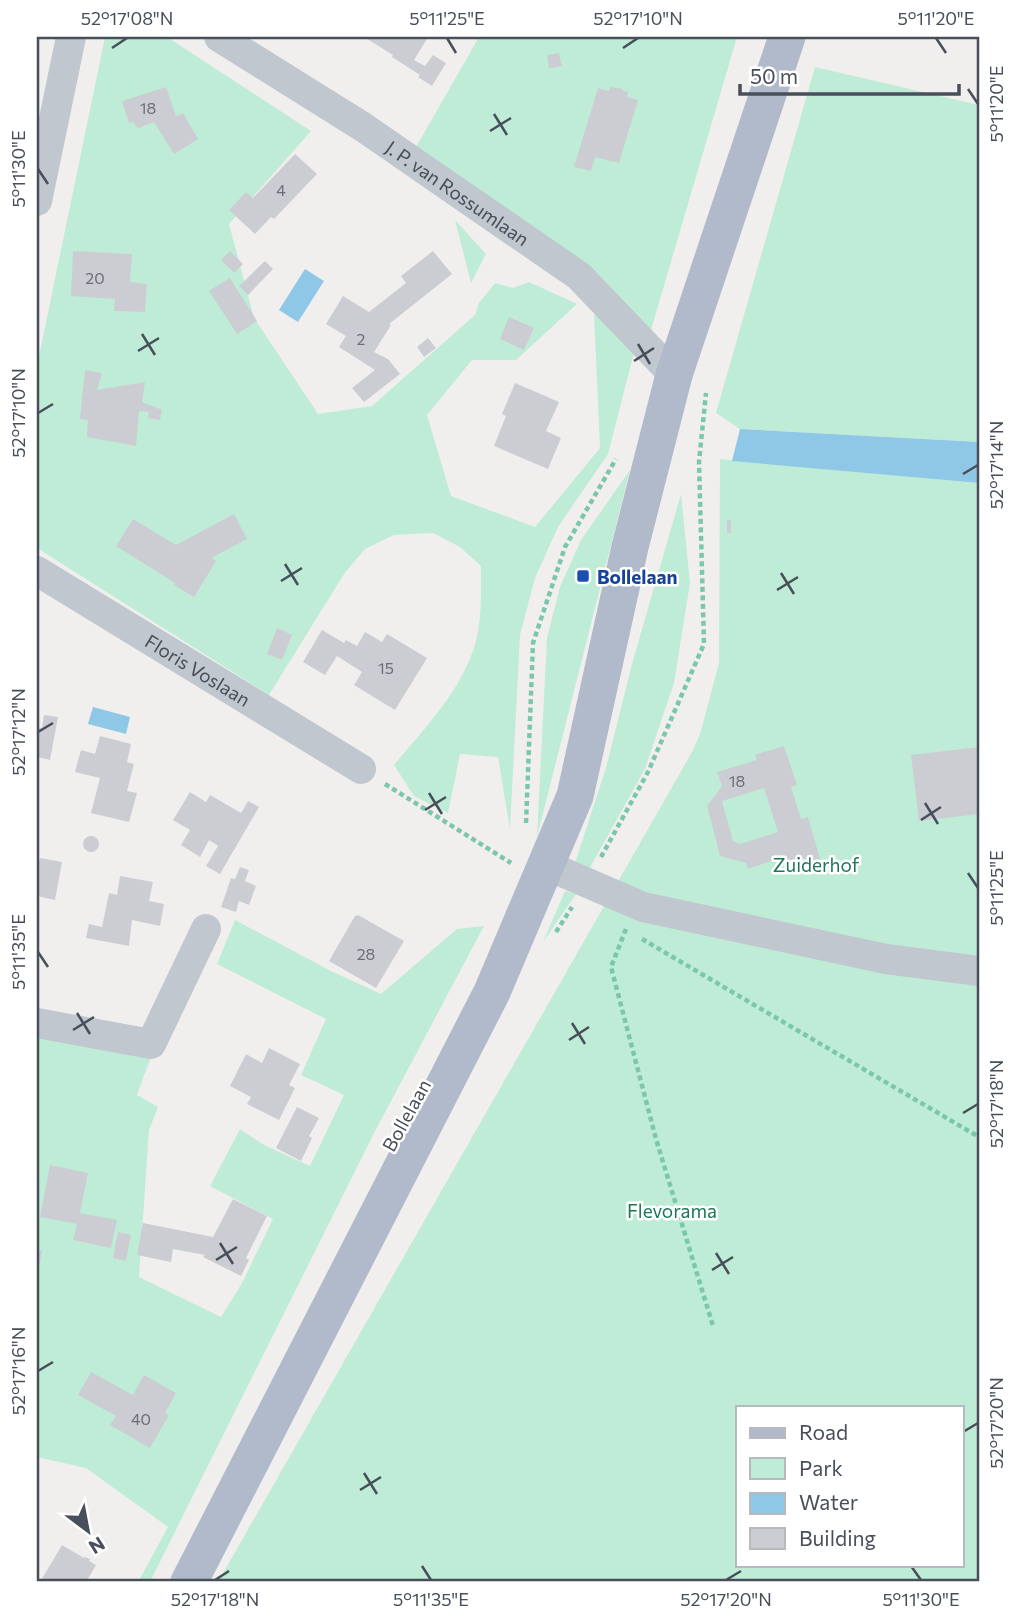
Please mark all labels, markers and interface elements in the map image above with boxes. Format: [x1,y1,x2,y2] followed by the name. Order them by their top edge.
[81,7,173,29] text: 52°17'08"N
[409,7,485,29] text: 5°11'25"E
[593,7,683,29] text: 52°17'10"N
[898,7,974,29] text: 5°11'20"E
[740,52,958,96] scale bar
[750,63,798,88] text: 50 m
[985,66,1007,142] text: 5°11'20"E
[140,98,156,117] house number: 18
[7,130,29,208] text: 5°11'30"E
[382,135,534,250] street label: J. P. van Rossumlaan
[276,180,286,199] house number: 4
[85,268,105,287] house number: 20
[357,329,366,348] house number: 2
[7,368,29,458] text: 52°17'10"N
[985,421,1007,509] text: 52°17'14"N
[597,565,677,588] place label: Bollelaan
[575,568,591,584] marker: Bollelaan
[141,629,255,710] street label: Floris Voslaan
[378,658,394,677] house number: 15
[7,688,29,776] text: 52°17'12"N
[729,771,745,790] house number: 18
[985,850,1007,926] text: 5°11'25"E
[773,853,860,876] park label: Zuiderhof
[7,914,29,990] text: 5°11'35"E
[357,944,375,963] house number: 28
[985,1060,1007,1148] text: 52°17'18"N
[377,1075,435,1155] street label: Bollelaan
[627,1199,717,1222] park label: Flevorama
[7,1327,29,1415] text: 52°17'16"N
[985,1377,1007,1469] text: 52°17'20"N
[736,1406,964,1566] legend
[131,1409,151,1428] house number: 40
[799,1419,848,1444] text: Road
[799,1455,843,1480] text: Park
[799,1489,858,1514] text: Water
[52,1496,122,1566] north arrow
[799,1525,876,1550] text: Building
[85,1532,109,1559] text: N
[171,1588,259,1610] text: 52°17'18"N
[393,1588,469,1610] text: 5°11'35"E
[680,1588,772,1610] text: 52°17'20"N
[882,1588,960,1610] text: 5°11'30"E

